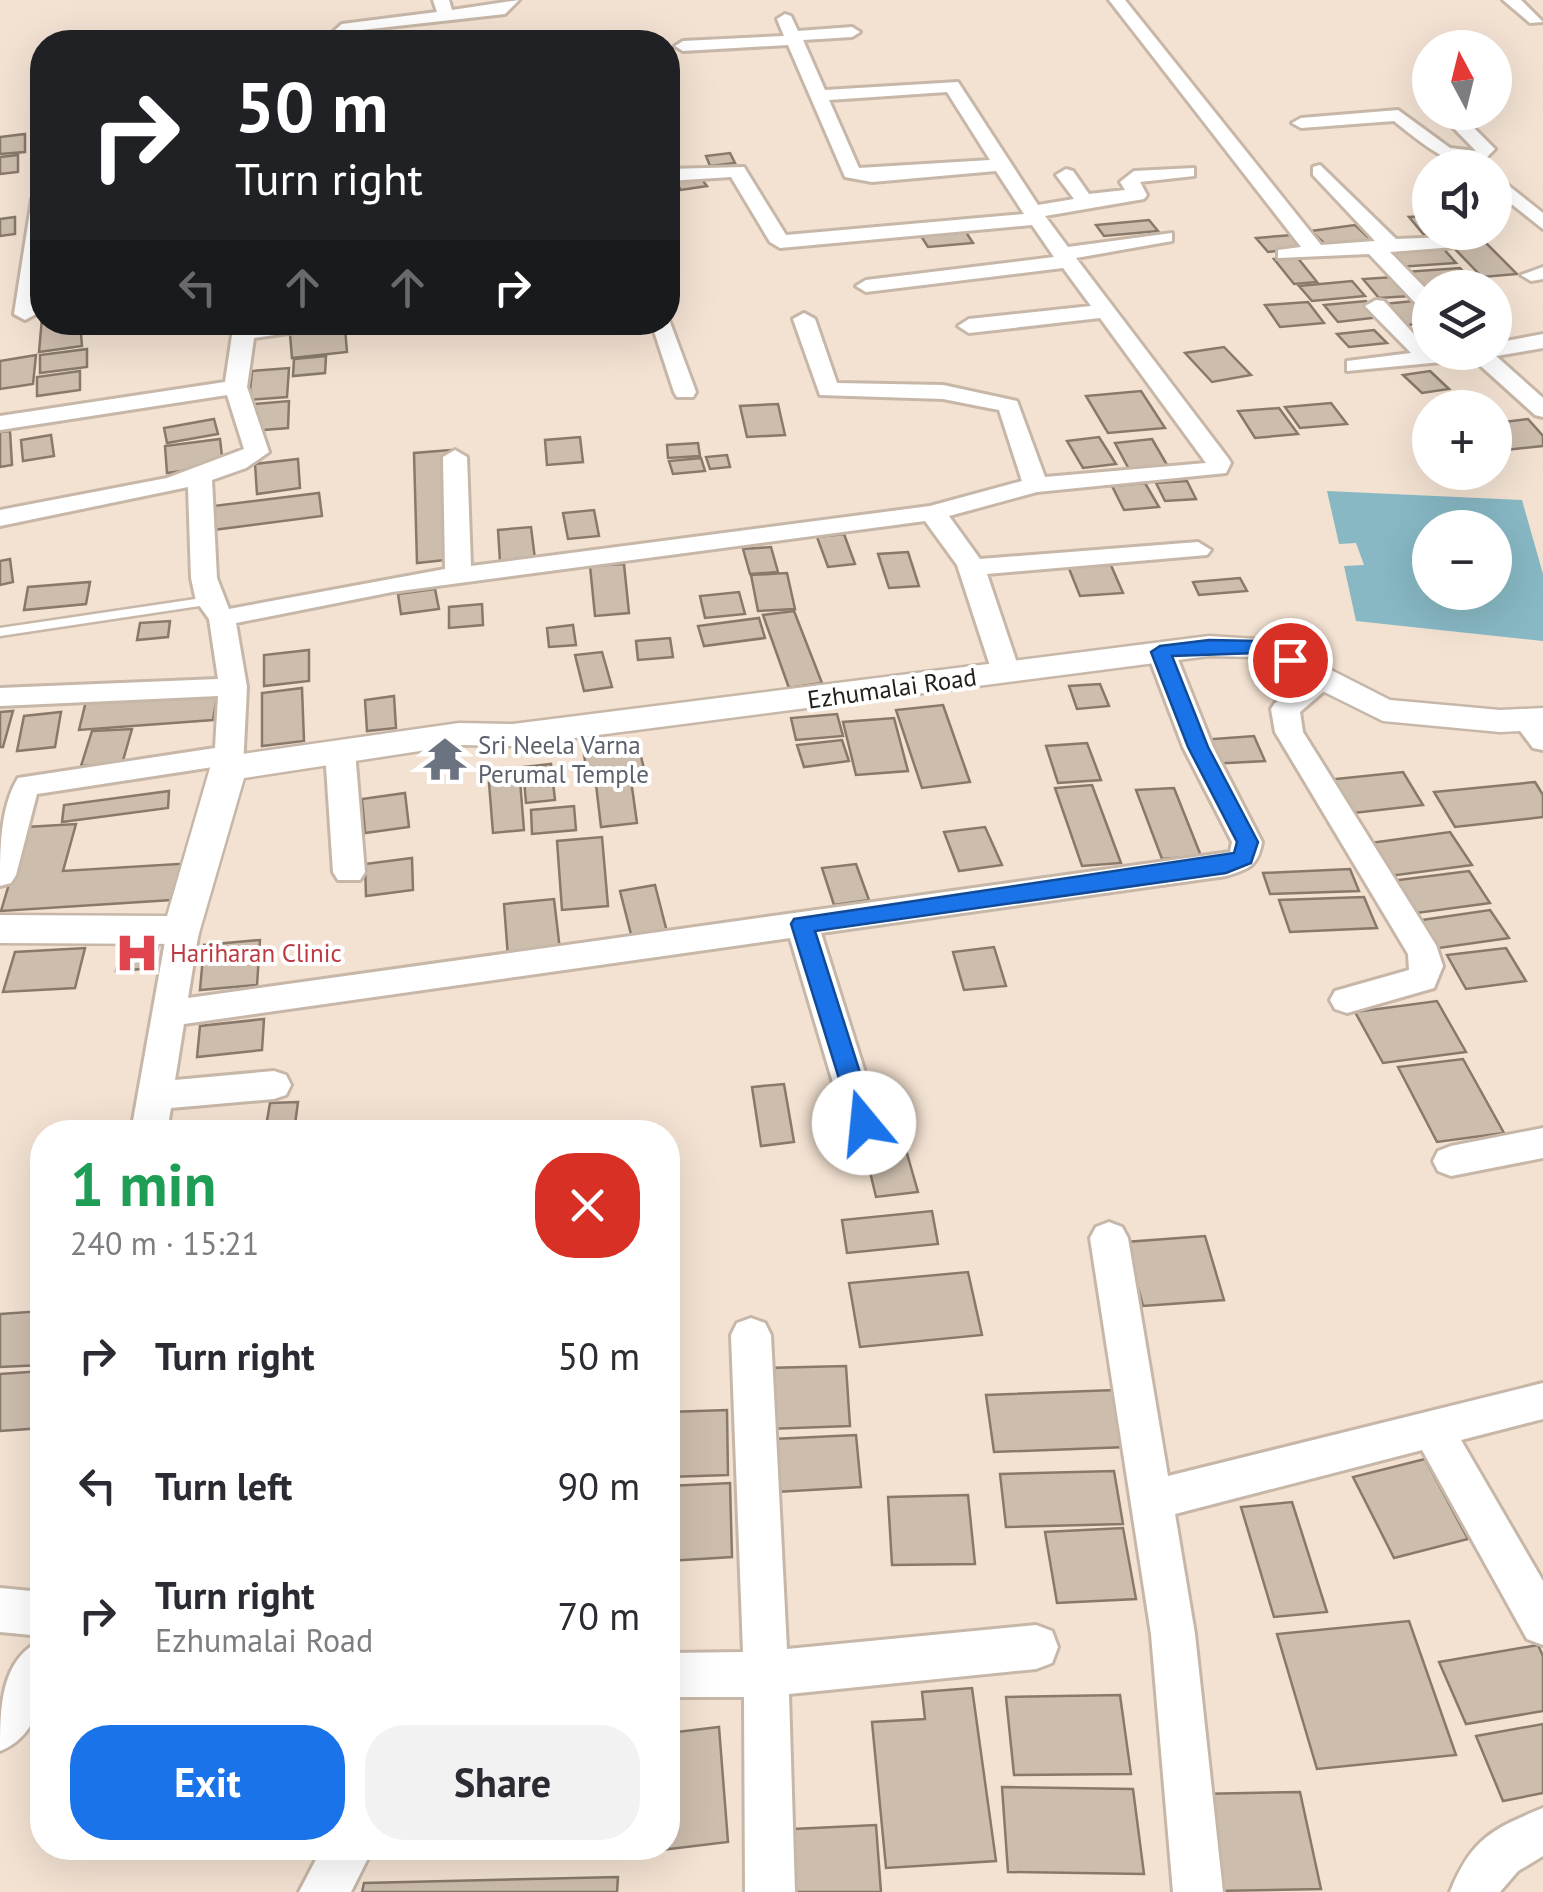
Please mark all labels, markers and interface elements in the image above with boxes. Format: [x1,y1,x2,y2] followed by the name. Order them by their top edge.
[1412,30,1512,130] north arrow
[1412,30,1512,610] map controls
[235,61,388,151] text: 50 m
[70,70,200,200] icon: right
[235,149,423,207] text: Turn right
[1412,150,1512,250] button: sound
[170,260,225,315] icon: left
[275,260,330,315] icon: ahead
[380,260,435,315] icon: ahead
[485,260,540,315] icon: right
[1412,270,1512,370] button: layers
[1412,390,1512,490] button: +
[1412,510,1512,610] button: −
[1248,618,1333,703] pin
[1263,633,1318,688] icon: arrive
[805,660,979,716] street label: Ezhumalai Road
[478,729,649,790] place label: Sri Neela Varna Perumal Temple
[421,735,469,783] temple icon: Sri Neela Varna Perumal Temple
[113,929,161,977] hospital icon: Hariharan Clinic
[170,937,342,969] place label: Hariharan Clinic
[812,1071,916,1175] position arrow
[70,1145,216,1223] text: 1 min
[535,1153,640,1258] button: close
[70,1222,259,1264] text: 240 m · 15:21
[70,1328,125,1383] icon: right
[155,1331,315,1380] text: Turn right
[558,1331,640,1380] text: 50 m
[70,1458,125,1513] icon: left
[155,1461,292,1510] text: Turn left
[558,1461,640,1510] text: 90 m
[155,1570,315,1619] text: Turn right
[70,1588,125,1643] icon: right
[558,1591,640,1640] text: 70 m
[155,1619,373,1661] text: Ezhumalai Road
[70,1725,345,1840] button: Exit
[365,1725,640,1840] button: Share

